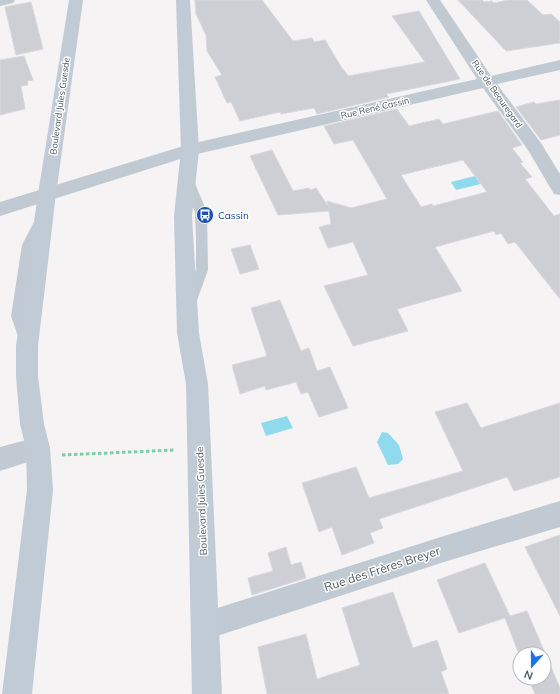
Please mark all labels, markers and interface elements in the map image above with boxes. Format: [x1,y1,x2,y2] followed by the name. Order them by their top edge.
[47,57,72,155] street label: Boulevard Jules Guesde
[470,58,525,130] street label: Rue de Beauregard
[340,94,410,121] street label: Rue René Cassin
[195,205,215,225] bus stop icon: Cassin
[218,209,249,222] place label: Cassin
[193,446,210,556] street label: Boulevard Jules Guesde
[322,542,442,594] street label: Rue des Frères Breyer
[512,646,552,686] north arrow
[522,667,535,683] text: N

